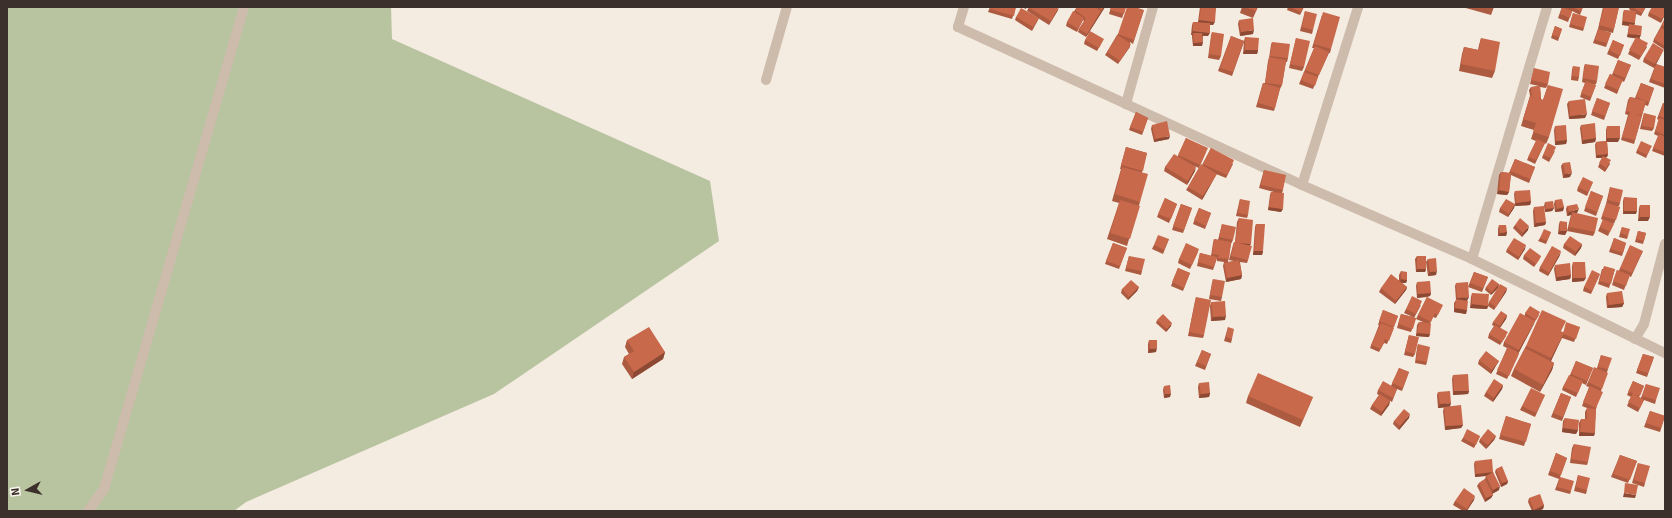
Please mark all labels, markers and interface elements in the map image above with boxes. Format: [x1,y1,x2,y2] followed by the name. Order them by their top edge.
[8,470,48,510] north arrow
[9,487,23,496] text: N

